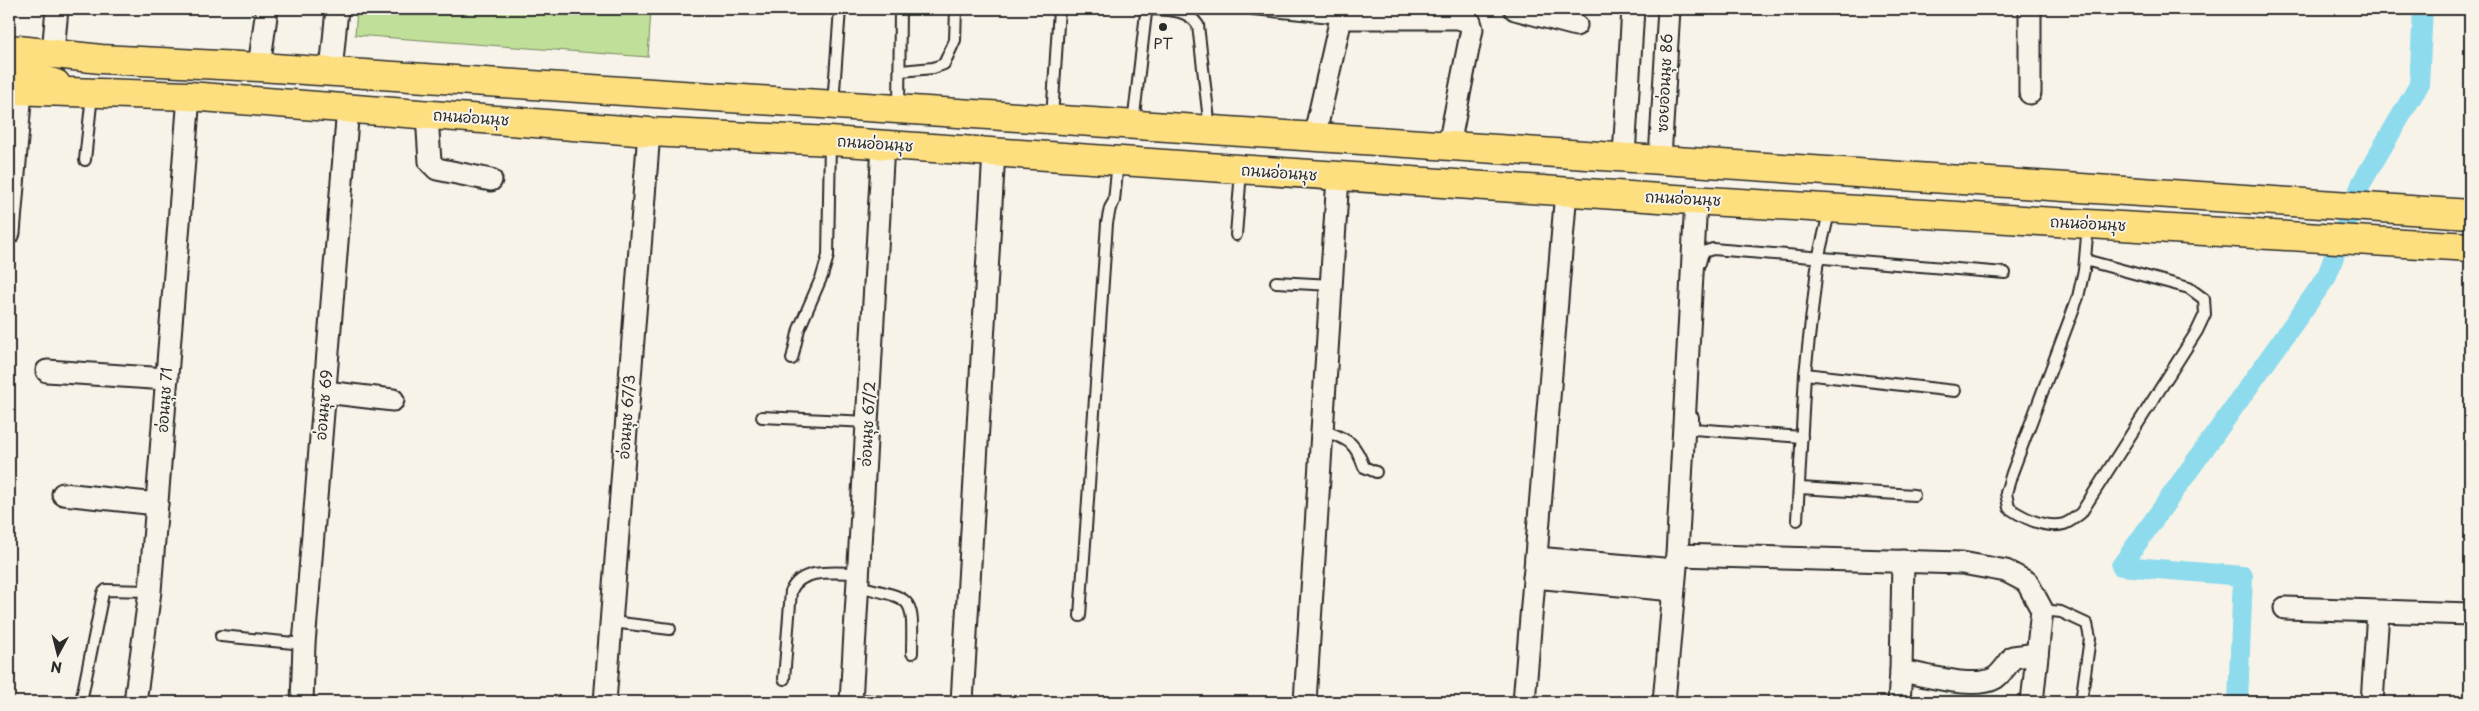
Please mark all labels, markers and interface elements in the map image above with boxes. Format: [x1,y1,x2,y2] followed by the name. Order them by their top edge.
[1157,21,1169,33] marker: PT
[1153,31,1173,54] place label: PT
[1649,33,1679,133] street label: ซอยอ่อนนุช 86
[432,102,510,132] street label: ถนนอ่อนนุช
[836,128,914,158] street label: ถนนอ่อนนุช
[1240,157,1318,187] street label: ถนนอ่อนนุช
[1644,184,1722,212] street label: ถนนอ่อนนุช
[2049,209,2127,237] street label: ถนนอ่อนนุช
[150,366,178,433] street label: อ่อนนุช 71
[308,369,338,441] street label: อ่อนนุช 69
[611,374,641,460] street label: อ่อนนุช 67/3
[853,381,881,467] street label: อ่อนนุช 67/2
[32,628,82,678] north arrow
[50,656,63,678] text: N

